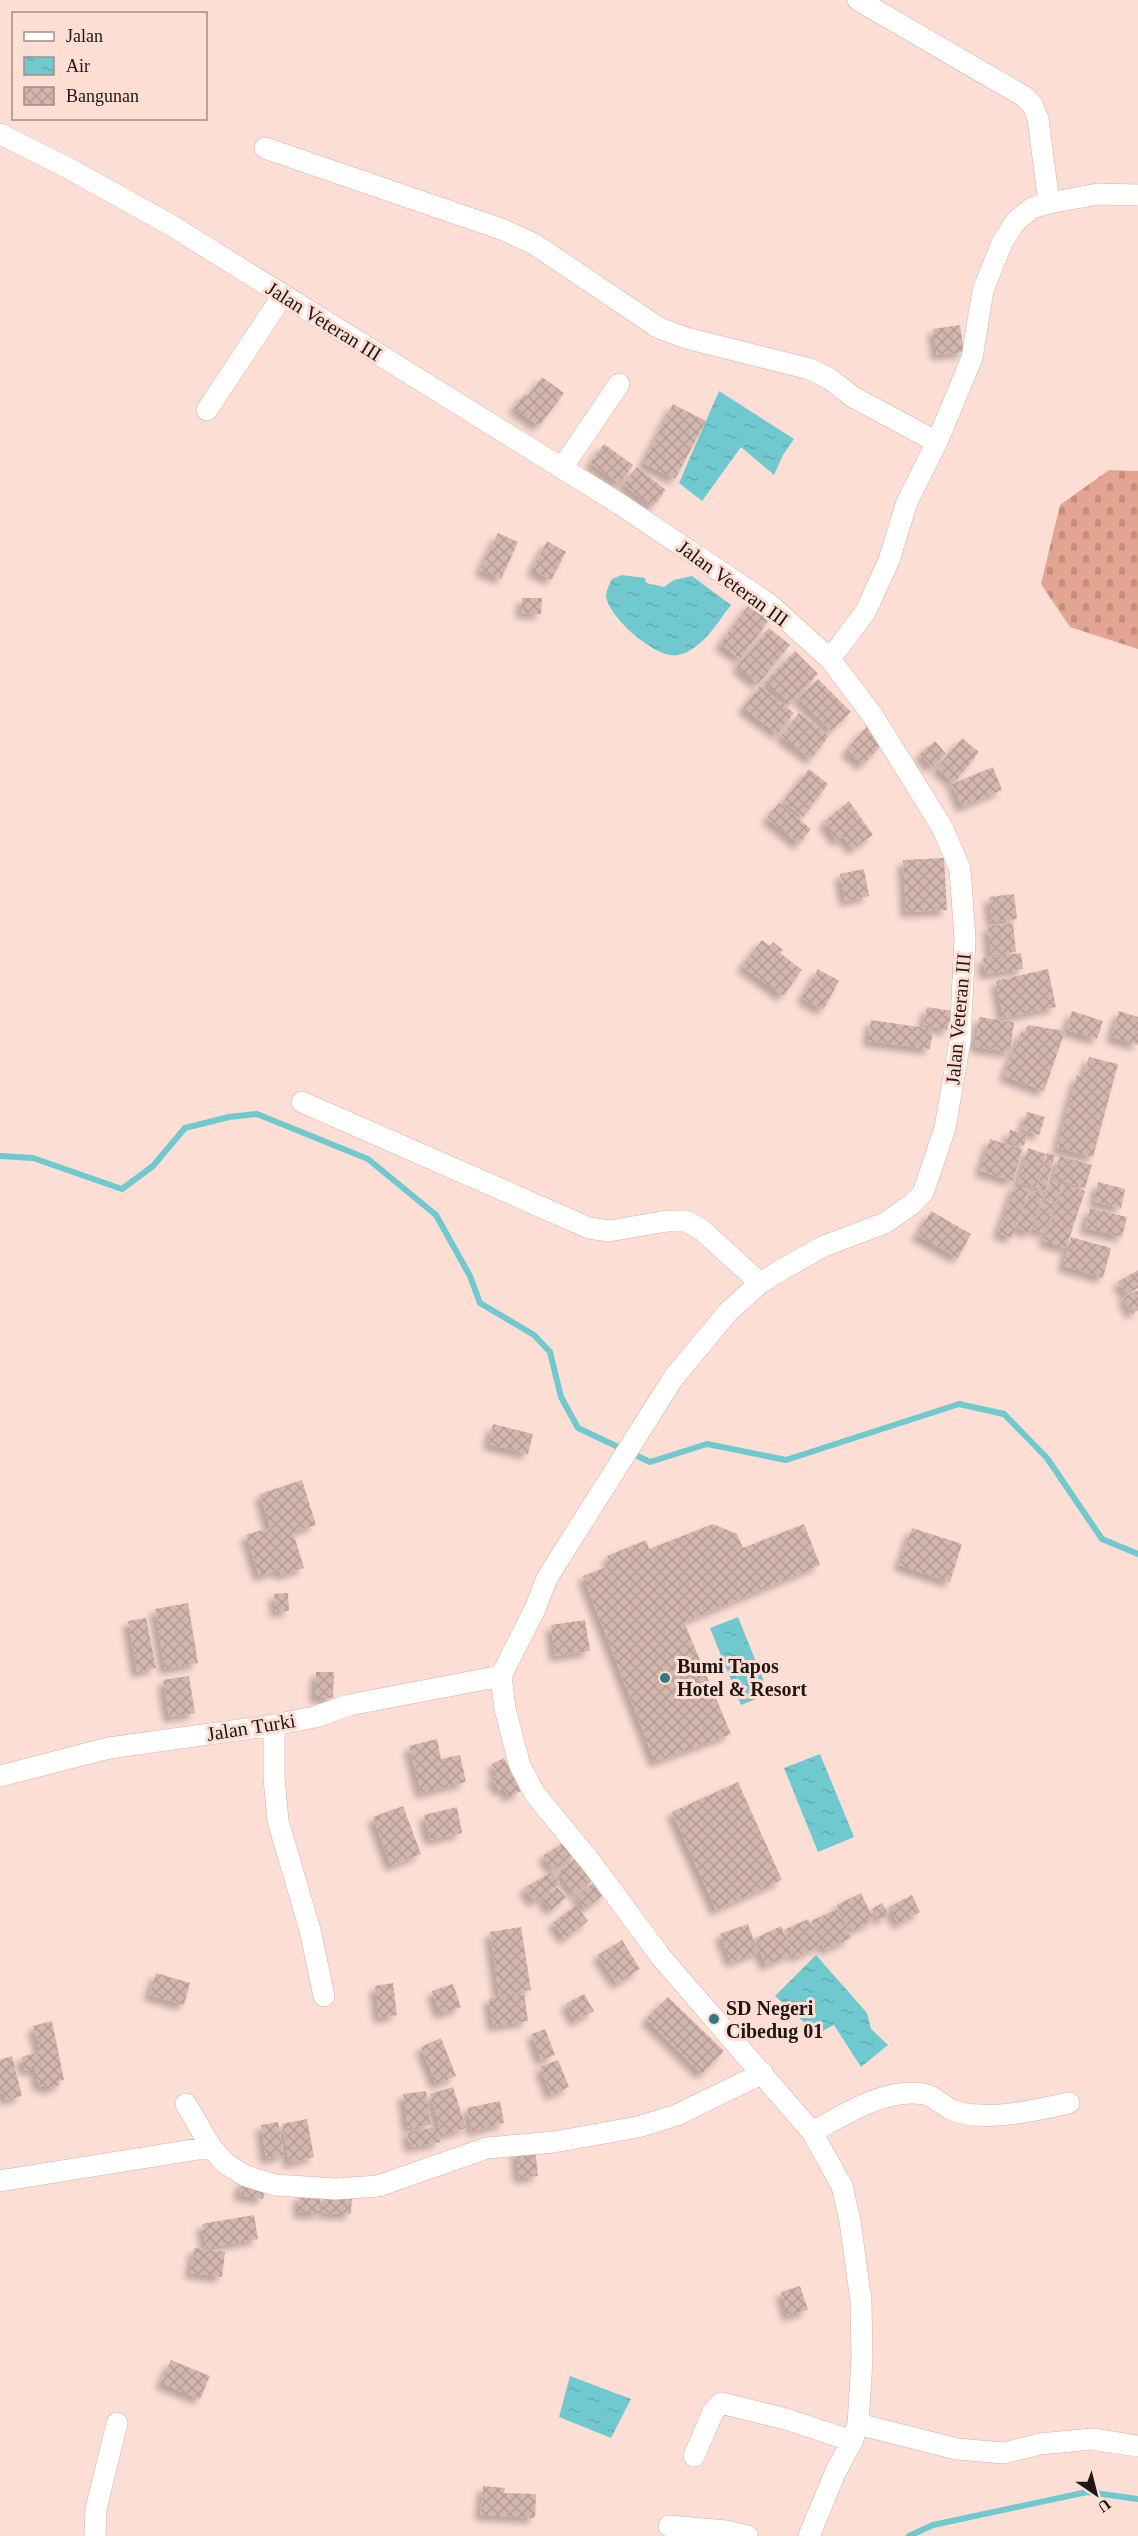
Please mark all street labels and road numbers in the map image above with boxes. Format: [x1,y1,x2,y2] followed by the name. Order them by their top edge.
[262,277,386,365] street label: Jalan Veteran III
[673,535,793,631] street label: Jalan Veteran III
[941,952,975,1086] street label: Jalan Veteran III
[205,1709,297,1745] street label: Jalan Turki

